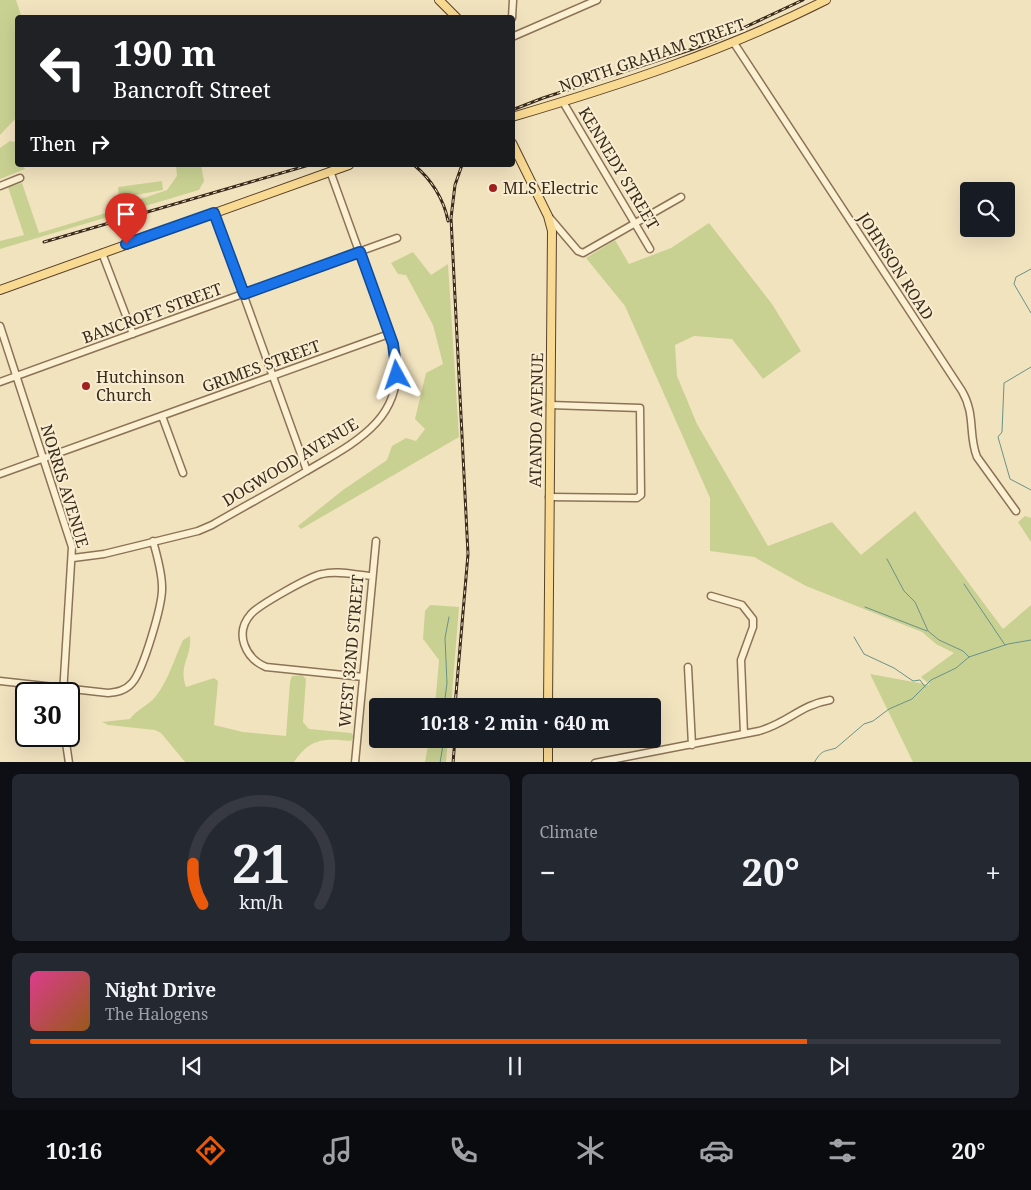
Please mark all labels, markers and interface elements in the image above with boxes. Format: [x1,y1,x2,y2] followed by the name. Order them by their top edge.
[556,13,748,97] street label: NORTH GRAHAM STREET
[113,29,216,76] text: 190 m
[30,35,95,100] icon: left
[113,74,271,104] text: Bancroft Street
[574,103,664,234] street label: KENNEDY STREET
[86,130,114,158] icon: right
[30,131,76,157] text: Then
[503,177,598,199] place label: MLS Electric
[487,182,499,194] marker: MLS Electric
[960,182,1015,237] map controls
[960,182,1015,237] button: search
[105,193,147,244] pin
[112,200,140,228] icon: arrive
[852,207,939,324] street label: JOHNSON ROAD
[79,277,225,349] street label: BANCROFT STREET
[199,334,323,398] street label: GRIMES STREET
[370,348,422,400] position arrow
[524,352,548,488] street label: ATANDO AVENUE
[96,366,185,406] place label: Hutchinson Church
[80,380,92,392] marker: Hutchinson Church
[218,413,362,511] street label: DOGWOOD AVENUE
[36,421,94,551] street label: NORRIS AVENUE
[333,573,369,728] street label: WEST 32ND STREET
[15,682,80,747] speed limit sign: 30
[420,710,610,736] text: 10:18 · 2 min · 640 m
[540,821,598,843] text: Climate
[231,827,290,898] text: 21
[741,845,800,897] text: 20°
[540,853,556,891] text: −
[985,853,1001,891] text: +
[239,890,283,914] text: km/h
[105,977,216,1003] text: Night Drive
[105,1003,208,1025] text: The Halogens
[178,1052,206,1080] icon: previous
[501,1052,529,1080] icon: pause
[825,1052,853,1080] icon: next
[193,1133,228,1168] icon: directions
[320,1133,355,1168] icon: music
[446,1133,481,1168] icon: phone
[573,1133,608,1168] icon: climate
[699,1133,734,1168] icon: car
[825,1133,860,1168] icon: filters
[46,1135,102,1165] text: 10:16
[952,1135,985,1165] text: 20°

